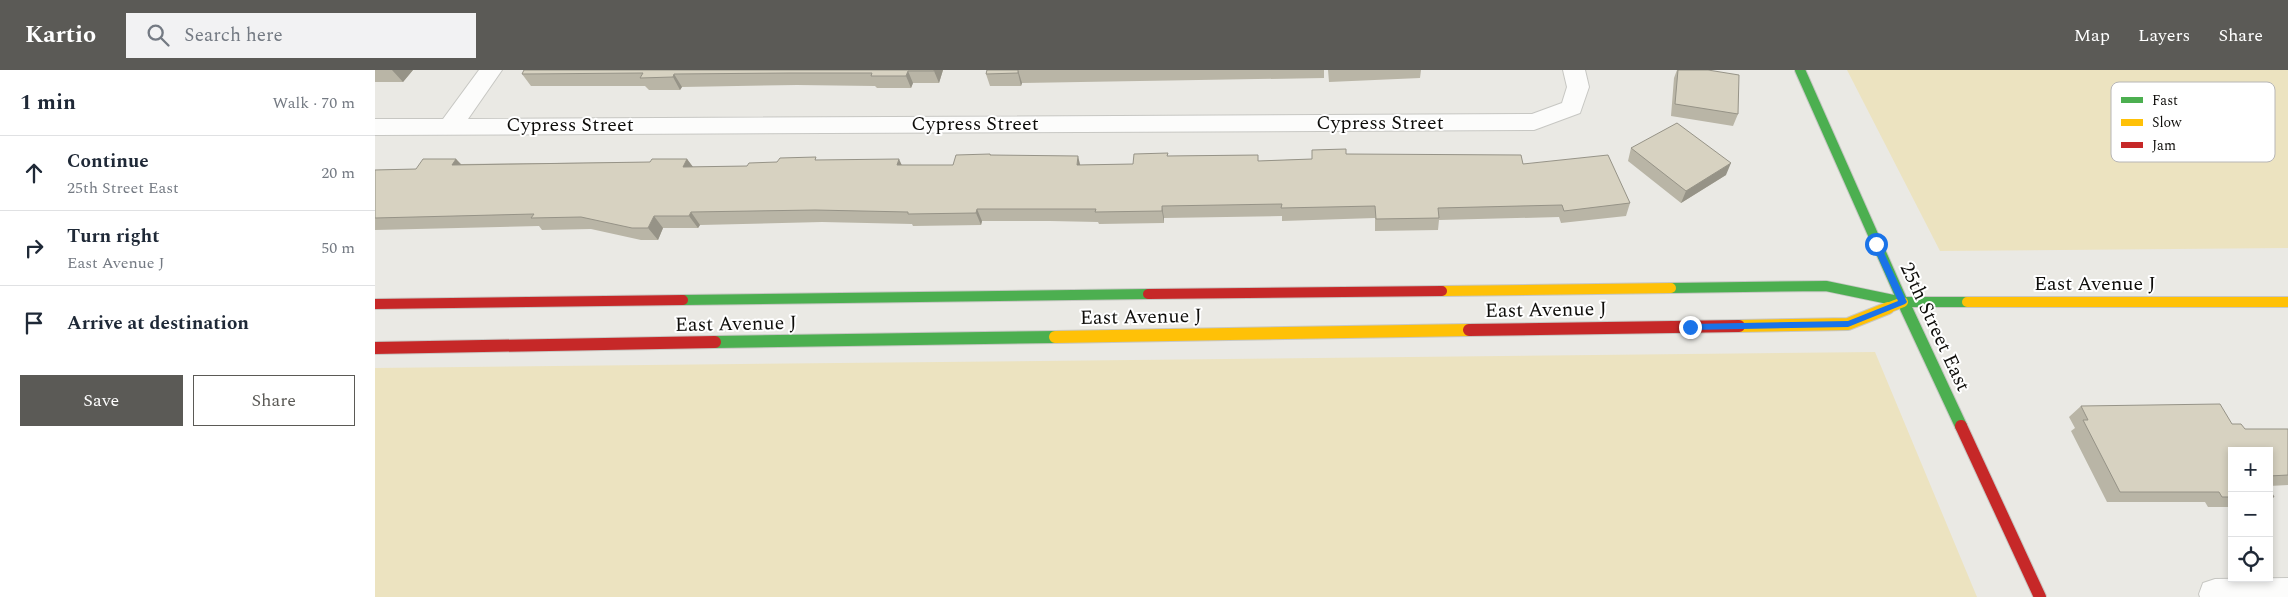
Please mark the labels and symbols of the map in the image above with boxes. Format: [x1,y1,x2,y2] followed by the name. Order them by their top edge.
[2111,82,2275,162] legend
[2152,90,2178,111] text: Fast
[1316,108,1444,138] street label: Cypress Street
[911,109,1039,139] street label: Cypress Street
[506,110,634,140] street label: Cypress Street
[2152,112,2182,133] text: Slow
[2152,135,2176,156] text: Jam
[1865,233,1888,256] route start
[1892,257,1978,397] street label: 25th Street East
[2034,269,2156,299] street label: East Avenue J
[1485,294,1607,326] street label: East Avenue J
[1080,301,1202,333] street label: East Avenue J
[675,308,797,340] street label: East Avenue J
[1679,316,1702,339] route end

